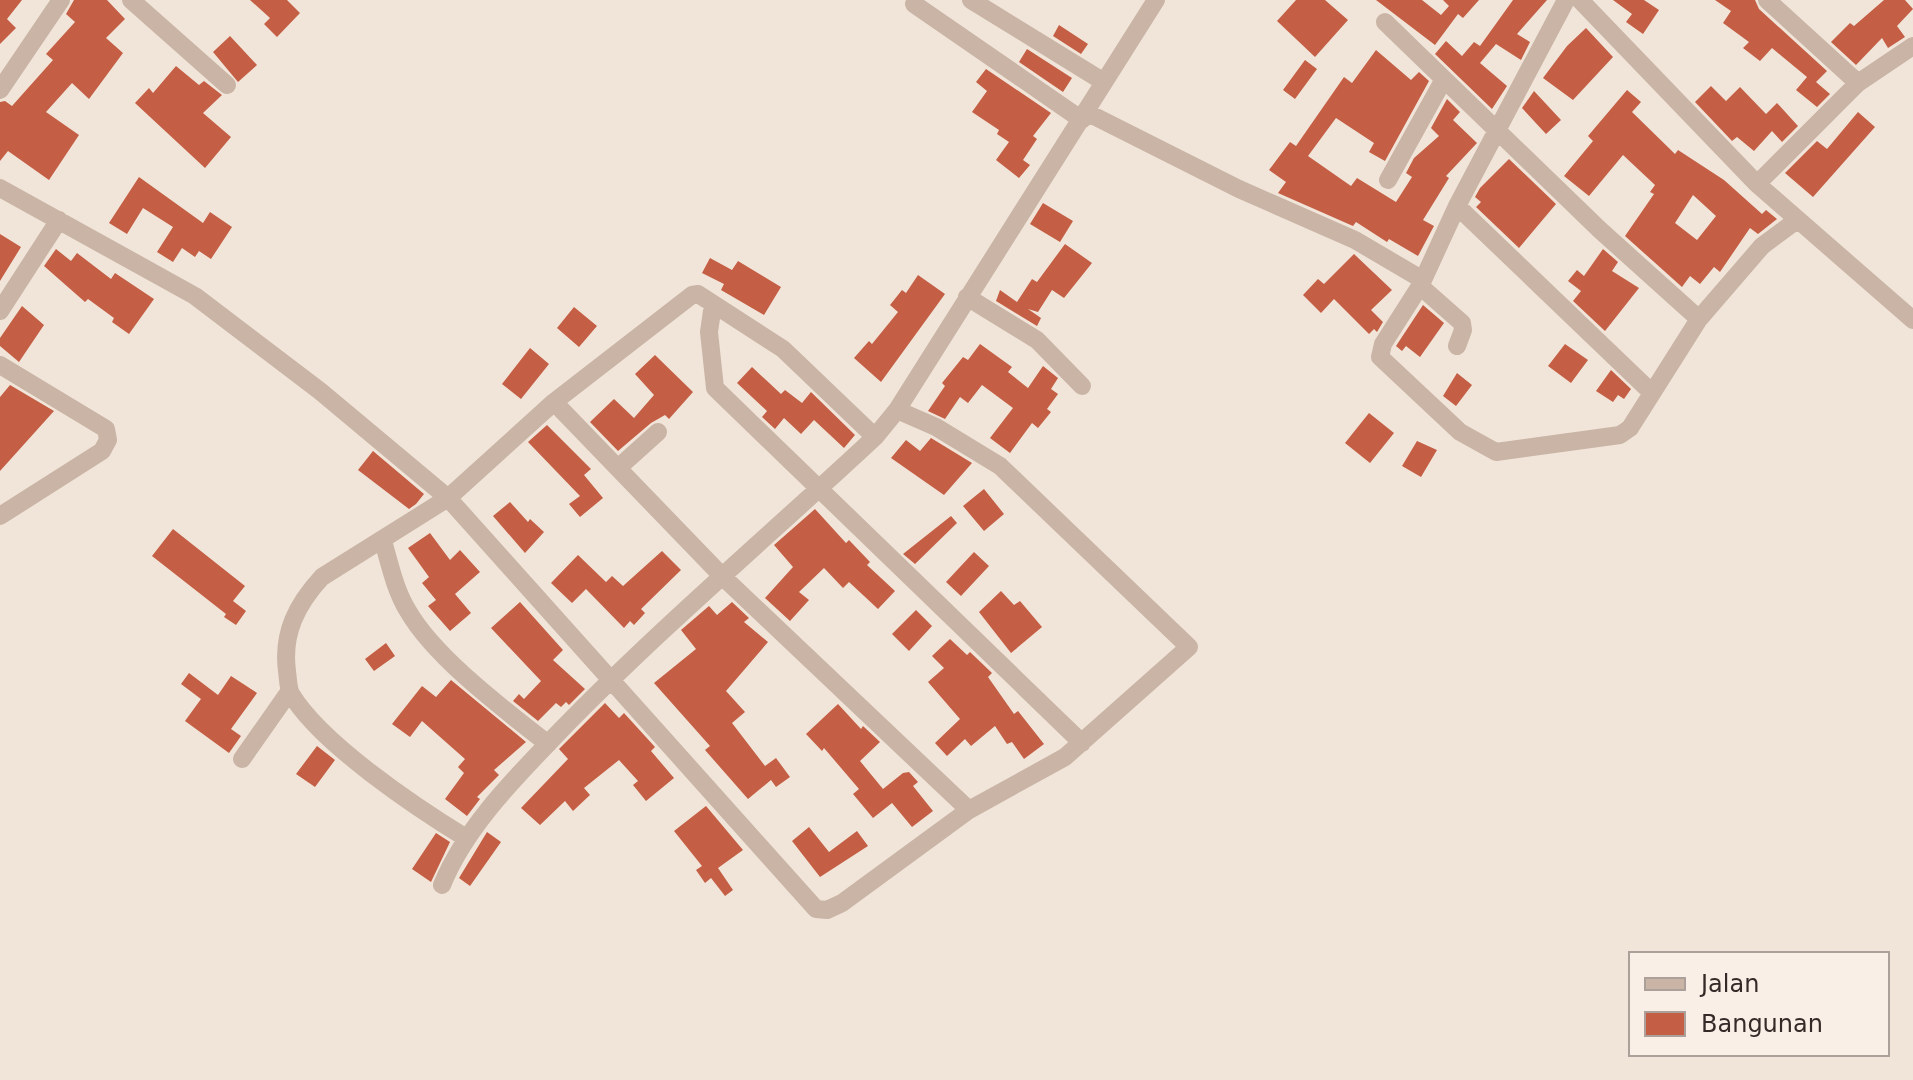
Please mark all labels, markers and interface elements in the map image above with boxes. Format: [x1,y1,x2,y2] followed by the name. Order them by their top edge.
[1629,952,1889,1056] legend
[1699,970,1759,998] text: Jalan
[1701,1010,1823,1038] text: Bangunan

